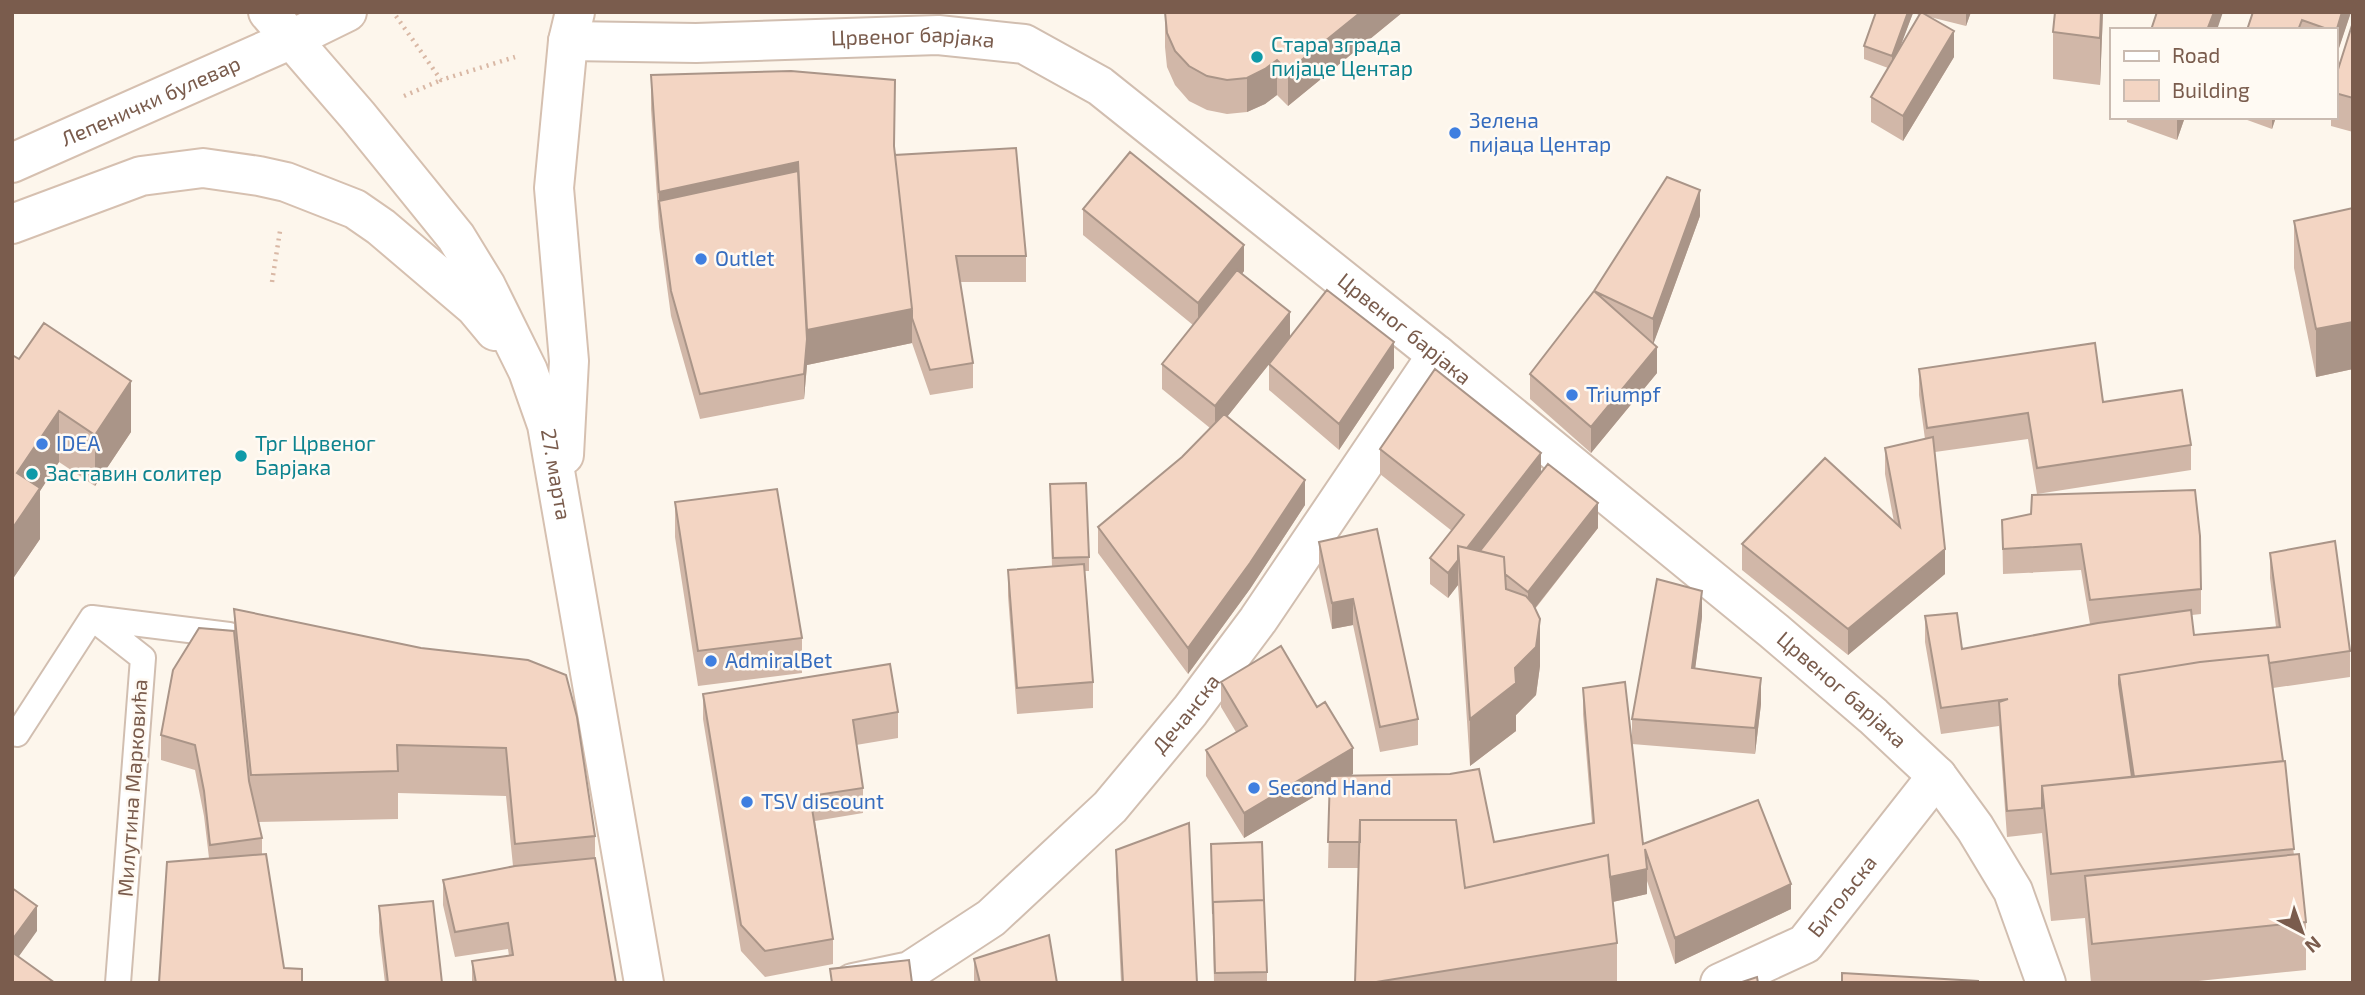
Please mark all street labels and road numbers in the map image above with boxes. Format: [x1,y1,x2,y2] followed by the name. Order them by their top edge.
[830,21,996,52] street label: Црвеног барјака
[57,49,244,151] street label: Лепенички булевар
[1333,267,1477,389] street label: Црвеног барјака
[537,427,577,522] street label: 27. марта
[1773,625,1913,752] street label: Црвеног барјака
[1146,669,1224,758] street label: Дечанска
[111,678,153,898] street label: Милутина Марковића
[1801,850,1881,941] street label: Битољска

